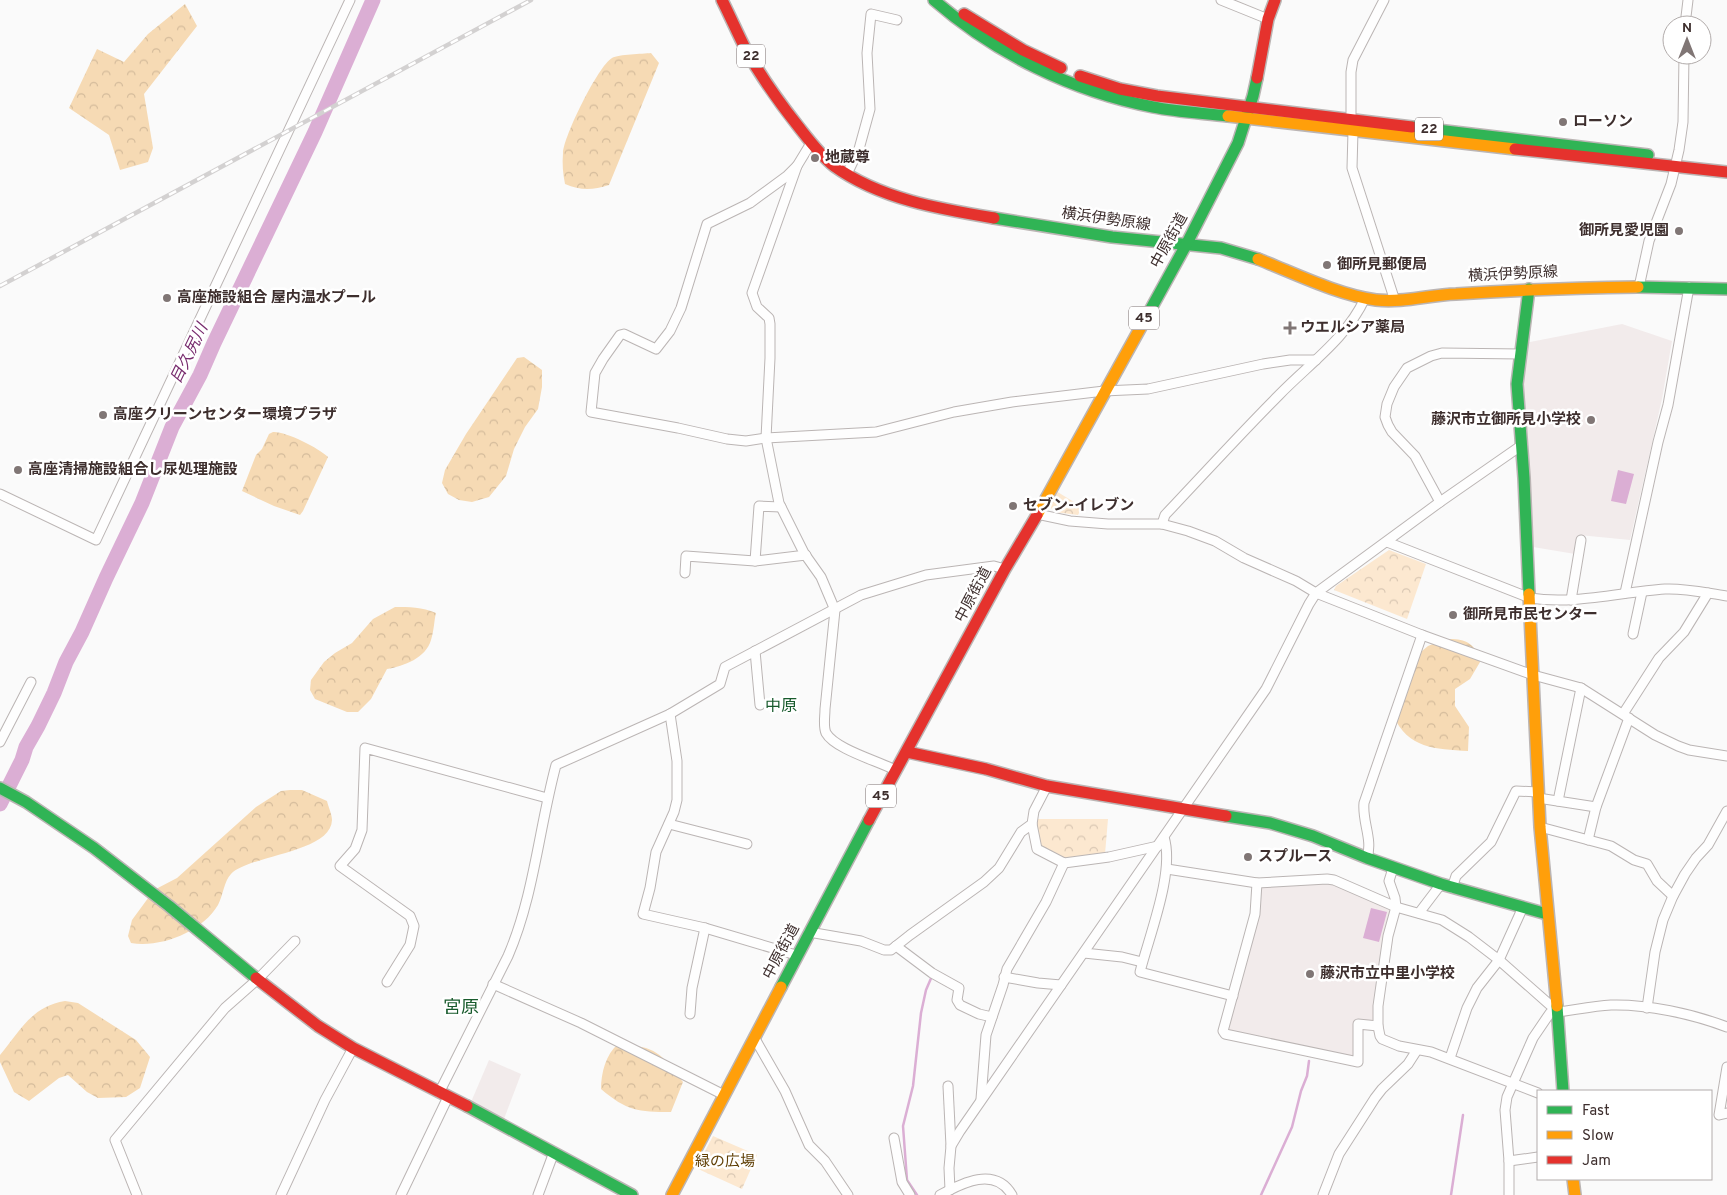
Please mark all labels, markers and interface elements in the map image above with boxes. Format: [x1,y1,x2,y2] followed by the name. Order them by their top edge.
[1662,15,1712,65] north arrow
[1682,20,1692,37] text: N
[737,44,765,68] road number: 22
[1573,113,1633,132] place label: ローソン
[1557,116,1569,128] marker: ローソン
[1415,118,1443,140] road number: 22
[825,149,870,168] place label: 地蔵尊
[809,152,821,164] marker: 地蔵尊
[1060,204,1152,236] street label: 横浜伊勢原線
[1147,210,1193,272] street label: 中原街道
[1579,222,1669,241] place label: 御所見愛児園
[1673,225,1685,237] marker: 御所見愛児園
[1337,256,1427,275] place label: 御所見郵便局
[1321,259,1333,271] marker: 御所見郵便局
[1468,263,1558,287] street label: 横浜伊勢原線
[177,288,376,308] place label: 高座施設組合 屋内温水プール
[161,292,173,304] marker: 高座施設組合 屋内温水プール
[1129,306,1159,330] road number: 45
[167,319,214,387] water label: 目久尻川
[1300,319,1405,338] place label: ウエルシア薬局
[1284,322,1296,334] marker: ウエルシア薬局
[113,406,337,425] place label: 高座クリーンセンター環境プラザ
[97,409,109,421] marker: 高座クリーンセンター環境プラザ
[1431,411,1581,430] place label: 藤沢市立御所見小学校
[1585,414,1597,426] marker: 藤沢市立御所見小学校
[28,460,238,480] place label: 高座清掃施設組合し尿処理施設
[12,464,24,476] marker: 高座清掃施設組合し尿処理施設
[1023,496,1134,516] place label: セブン-イレブン
[1007,500,1019,512] marker: セブン-イレブン
[952,564,996,626] street label: 中原街道
[1463,606,1598,625] place label: 御所見市民センター
[1447,609,1459,621] marker: 御所見市民センター
[765,697,797,717] district label: 中原
[866,784,896,808] road number: 45
[1258,848,1332,867] place label: スプルース
[1242,851,1254,863] marker: スプルース
[760,921,804,983] street label: 中原街道
[1320,965,1455,984] place label: 藤沢市立中里小学校
[1304,968,1316,980] marker: 藤沢市立中里小学校
[443,997,479,1020] district label: 宮原
[1537,1090,1712,1180] legend
[1582,1102,1610,1121] text: Fast
[1582,1127,1614,1146] text: Slow
[1582,1152,1611,1171] text: Jam
[695,1153,755,1172] park label: 緑の広場

